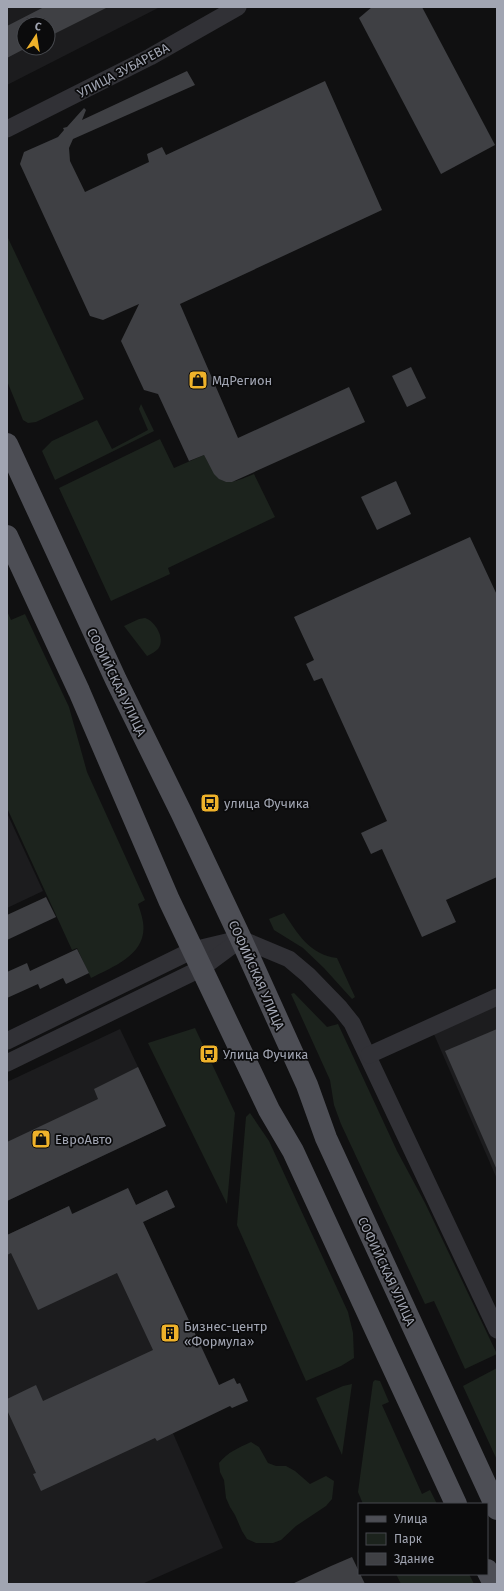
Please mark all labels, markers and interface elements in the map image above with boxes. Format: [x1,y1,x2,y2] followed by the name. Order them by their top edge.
[16,16,56,56] north arrow
[34,20,43,34] text: С
[75,40,172,101] street label: УЛИЦА ЗУБАРЕВА
[187,369,209,391] shop icon: МдРегион
[212,373,272,388] place label: МдРегион
[84,626,149,739] street label: СОФИЙСКАЯ УЛИЦА
[199,792,221,814] bus stop icon: улица Фучика
[224,796,309,811] place label: улица Фучика
[226,918,288,1033] street label: СОФИЙСКАЯ УЛИЦА
[198,1043,220,1065] bus stop icon: Улица Фучика
[223,1047,308,1062] place label: Улица Фучика
[30,1128,52,1150] shop icon: ЕвроАвто
[55,1132,112,1147] place label: ЕвроАвто
[355,1214,419,1329] street label: СОФИЙСКАЯ УЛИЦА
[184,1319,267,1349] place label: Бизнес-центр «Формула»
[159,1322,181,1344] building icon: Бизнес-центр «Формула»
[358,1503,488,1575] legend
[394,1512,428,1526] text: Улица
[394,1532,423,1546] text: Парк
[394,1552,434,1566] text: Здание

